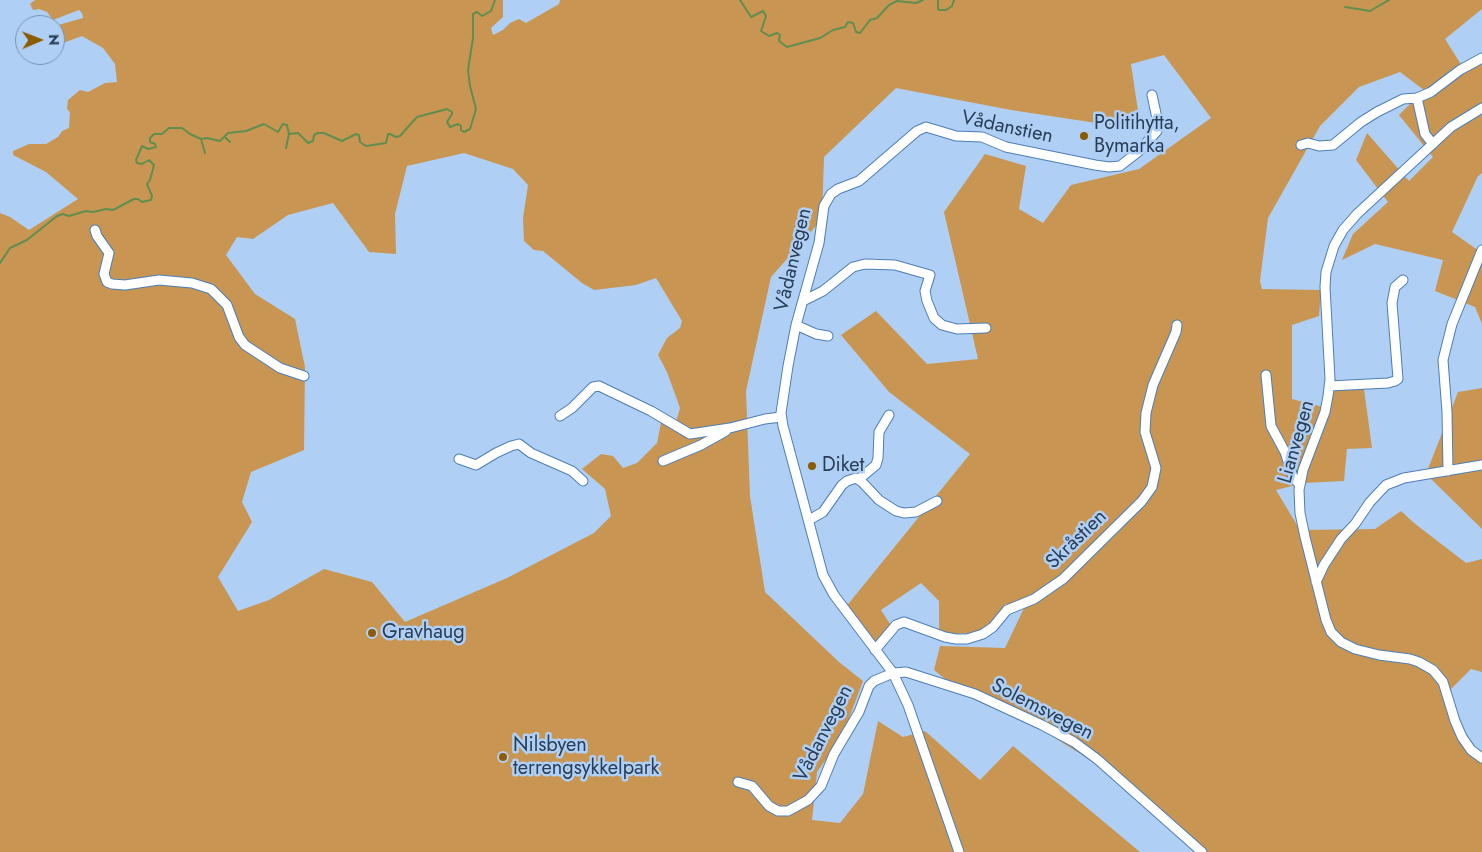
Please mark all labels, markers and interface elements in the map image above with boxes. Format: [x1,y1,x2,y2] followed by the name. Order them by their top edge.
[15,15,65,65] north arrow
[44,34,64,45] text: N
[959,107,1055,149] street label: Vådanstien
[1094,112,1180,159] place label: Politihytta, Bymarka
[1078,130,1090,142] marker: Politihytta, Bymarka
[770,206,818,314] street label: Vådanvegen
[1274,398,1320,486] street label: Lianvegen
[822,454,864,478] place label: Diket
[806,460,818,472] marker: Diket
[1042,505,1112,575] street label: Skråstien
[382,621,465,645] place label: Gravhaug
[366,627,378,639] marker: Gravhaug
[987,674,1097,746] street label: Solemsvegen
[789,682,859,786] street label: Vådanvegen
[513,734,659,781] place label: Nilsbyen terrengsykkelpark
[497,751,509,763] marker: Nilsbyen terrengsykkelpark

